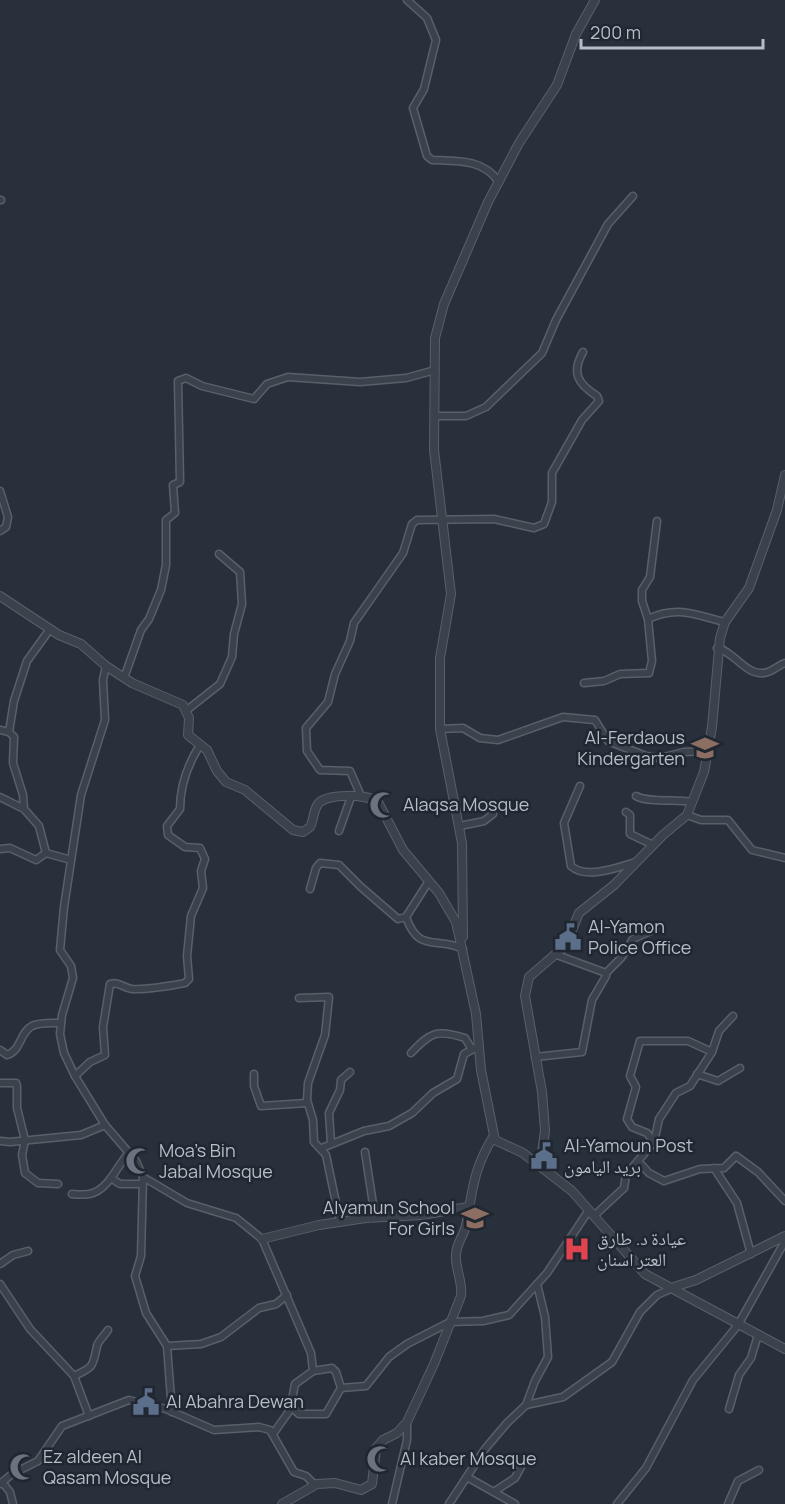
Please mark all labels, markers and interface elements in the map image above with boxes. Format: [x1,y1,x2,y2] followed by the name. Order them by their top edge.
[581,12,762,50] scale bar
[590,20,641,44] text: 200 m
[577,725,685,770] place label: Al-Ferdaous Kindergarten
[690,733,720,763] school or university icon: Al-Ferdaous Kindergarten
[368,790,398,820] mosque icon: Alaqsa Mosque
[403,792,529,816] place label: Alaqsa Mosque
[588,914,691,959] place label: Al-Yamon Police Office
[553,922,583,952] public building icon: Al-Yamon Police Office
[564,1133,693,1178] place label: Al-Yamoun Post بريد اليامون
[159,1138,273,1183] place label: Moa's Bin Jabal Mosque
[529,1141,559,1171] public building icon: Al-Yamoun Post بريد اليامون
[124,1146,154,1176] mosque icon: Moa's Bin Jabal Mosque
[323,1195,455,1240] place label: Alyamun School For Girls
[460,1203,490,1233] school or university icon: Alyamun School For Girls
[597,1226,686,1271] place label: عيادة د. طارق العتر اسنان
[562,1234,592,1264] hospital icon: عيادة د. طارق العتر اسنان
[131,1387,161,1417] public building icon: Al Abahra Dewan
[166,1389,304,1413] place label: Al Abahra Dewan
[43,1444,171,1489] place label: Ez aldeen Al Qasam Mosque
[365,1444,395,1474] mosque icon: Al kaber Mosque
[400,1446,536,1470] place label: Al kaber Mosque
[8,1452,38,1482] mosque icon: Ez aldeen Al Qasam Mosque

